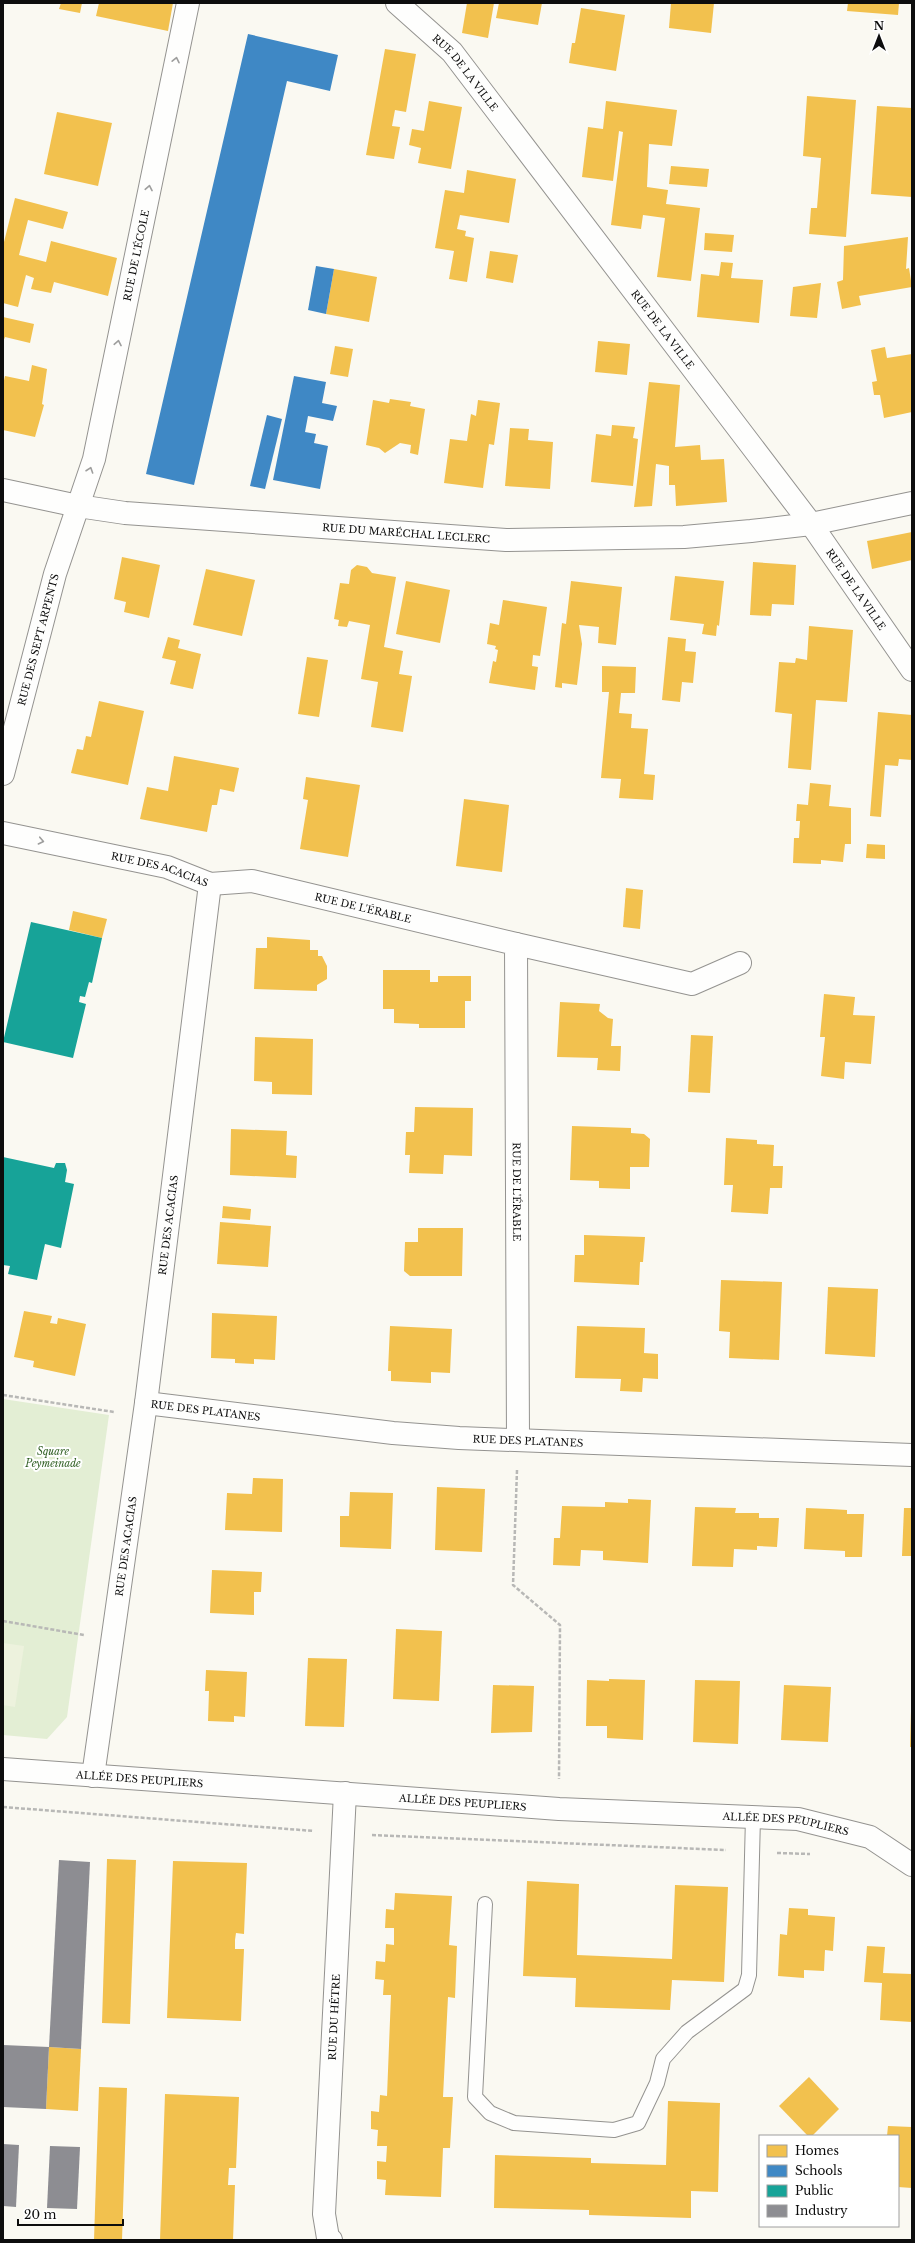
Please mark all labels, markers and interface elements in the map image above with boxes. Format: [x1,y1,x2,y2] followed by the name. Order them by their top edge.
[859,16,899,56] north arrow
[874,19,885,33] text: N
[430,32,501,114] street label: RUE DE LA VILLE
[171,57,179,64] one-way arrow
[145,185,153,191] one-way arrow
[121,209,152,302] street label: RUE DE L'ÉCOLE
[628,287,697,372] street label: RUE DE LA VILLE
[113,339,121,346] one-way arrow
[86,466,94,473] one-way arrow
[322,521,490,546] street label: RUE DU MARÉCHAL LECLERC
[823,546,888,633] street label: RUE DE LA VILLE
[15,572,62,707] street label: RUE DES SEPT ARPENTS
[38,836,44,844] one-way arrow
[110,850,210,890] street label: RUE DES ACACIAS
[313,890,413,926] street label: RUE DE L'ÉRABLE
[510,1142,524,1241] street label: RUE DE L'ÉRABLE
[156,1174,181,1276] street label: RUE DES ACACIAS
[150,1398,261,1424] street label: RUE DES PLATANES
[472,1433,583,1450] street label: RUE DES PLATANES
[24,1445,81,1470] park label: Square Peymeinade
[113,1496,140,1597] street label: RUE DES ACACIAS
[74,1768,204,1790] street label: ALLÉE DES PEUPLIERS
[398,1791,527,1814] street label: ALLÉE DES PEUPLIERS
[721,1810,850,1838] street label: ALLÉE DES PEUPLIERS
[326,1974,343,2061] street label: RUE DU HÊTRE
[759,2135,899,2227] legend
[795,2143,839,2158] text: Homes
[795,2163,842,2178] text: Schools
[795,2183,834,2198] text: Public
[18,2201,123,2227] scale bar
[795,2203,848,2218] text: Industry
[24,2207,56,2222] text: 20 m

